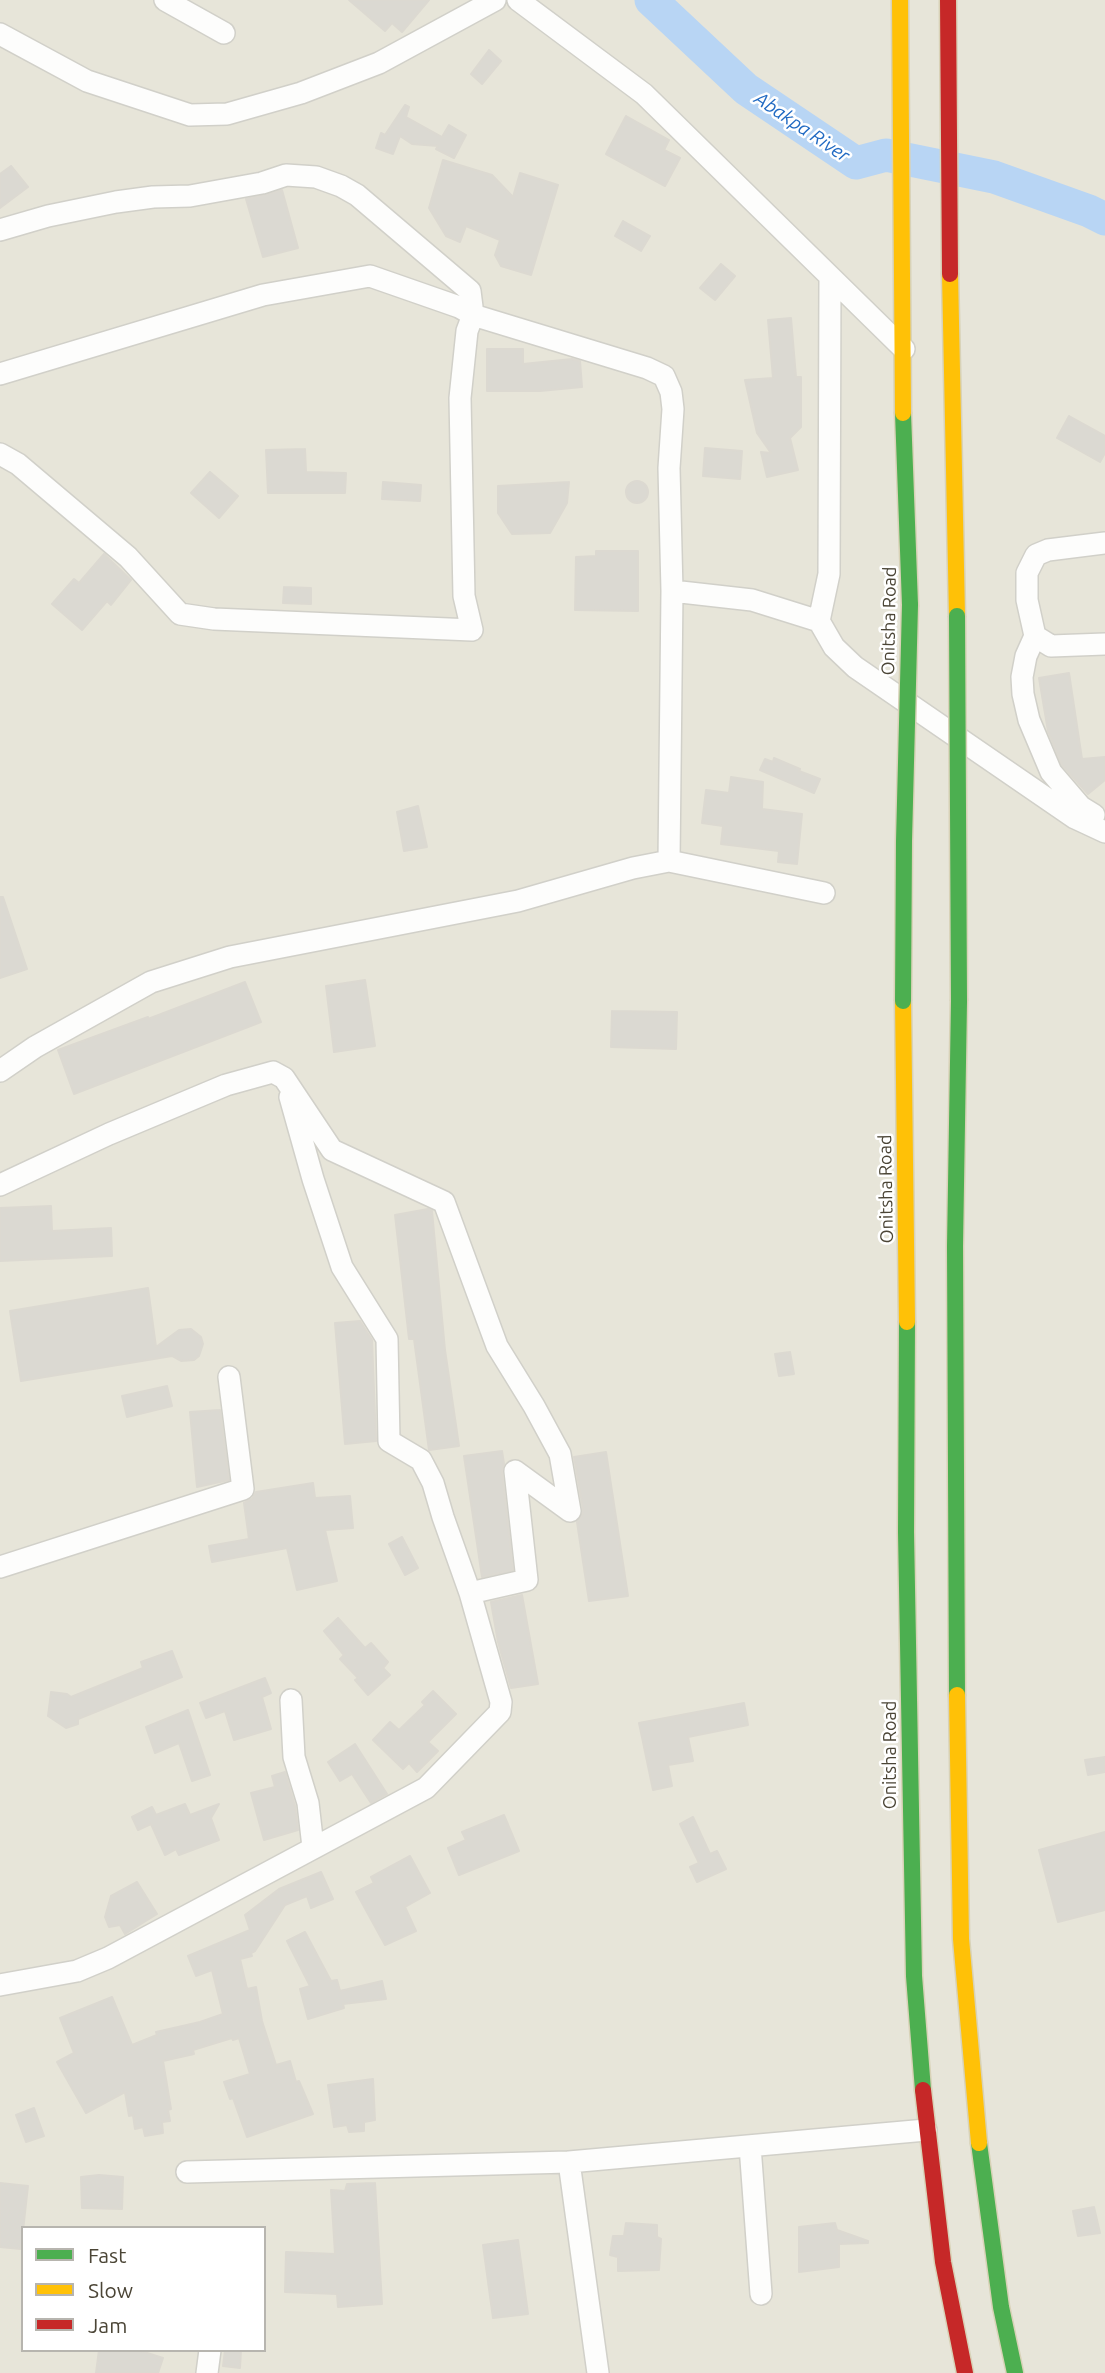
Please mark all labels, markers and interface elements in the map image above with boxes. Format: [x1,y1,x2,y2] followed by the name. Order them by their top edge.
[750,87,854,167] water label: Abakpa River
[877,566,901,676] street label: Onitsha Road
[874,1134,898,1244] street label: Onitsha Road
[879,1701,901,1809] street label: Onitsha Road
[21,2226,266,2352] legend
[88,2243,126,2267] text: Fast
[88,2278,133,2302] text: Slow
[88,2313,127,2337] text: Jam

